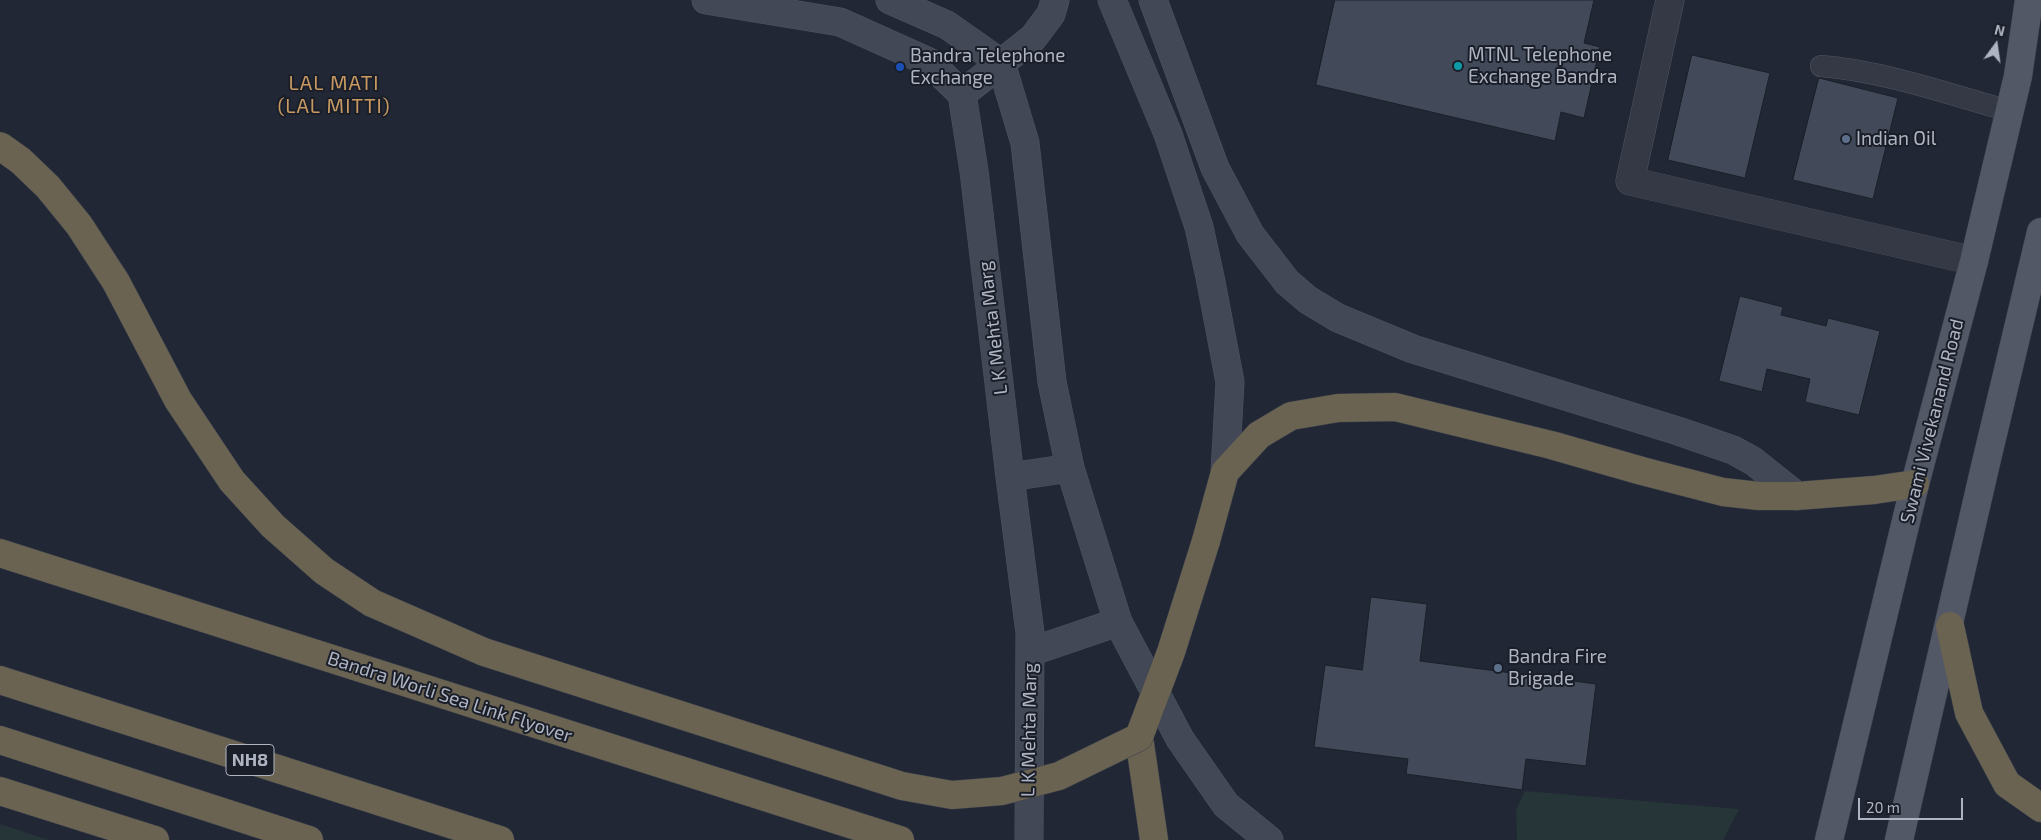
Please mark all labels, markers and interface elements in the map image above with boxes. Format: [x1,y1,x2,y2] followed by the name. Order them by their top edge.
[1971,20,2021,70] north arrow
[1993,20,2007,39] text: N
[1468,44,1617,88] place label: MTNL Telephone Exchange Bandra
[910,45,1065,89] place label: Bandra Telephone Exchange
[1452,60,1464,72] marker: MTNL Telephone Exchange Bandra
[894,61,906,73] marker: Bandra Telephone Exchange
[276,71,392,118] district label: LAL MATI (LAL MITTI)
[1856,128,1936,150] place label: Indian Oil
[1840,133,1852,145] marker: Indian Oil
[973,260,1013,396] street label: L K Mehta Marg
[1896,316,1968,526] street label: Swami Vivekanand Road
[1508,646,1607,690] place label: Bandra Fire Brigade
[325,647,575,747] street label: Bandra Worli Sea Link Flyover
[1492,662,1504,674] marker: Bandra Fire Brigade
[1016,663,1042,797] street label: L K Mehta Marg
[226,744,274,776] road number: NH8
[1861,788,1966,820] scale bar
[1866,798,1900,816] text: 20 m

